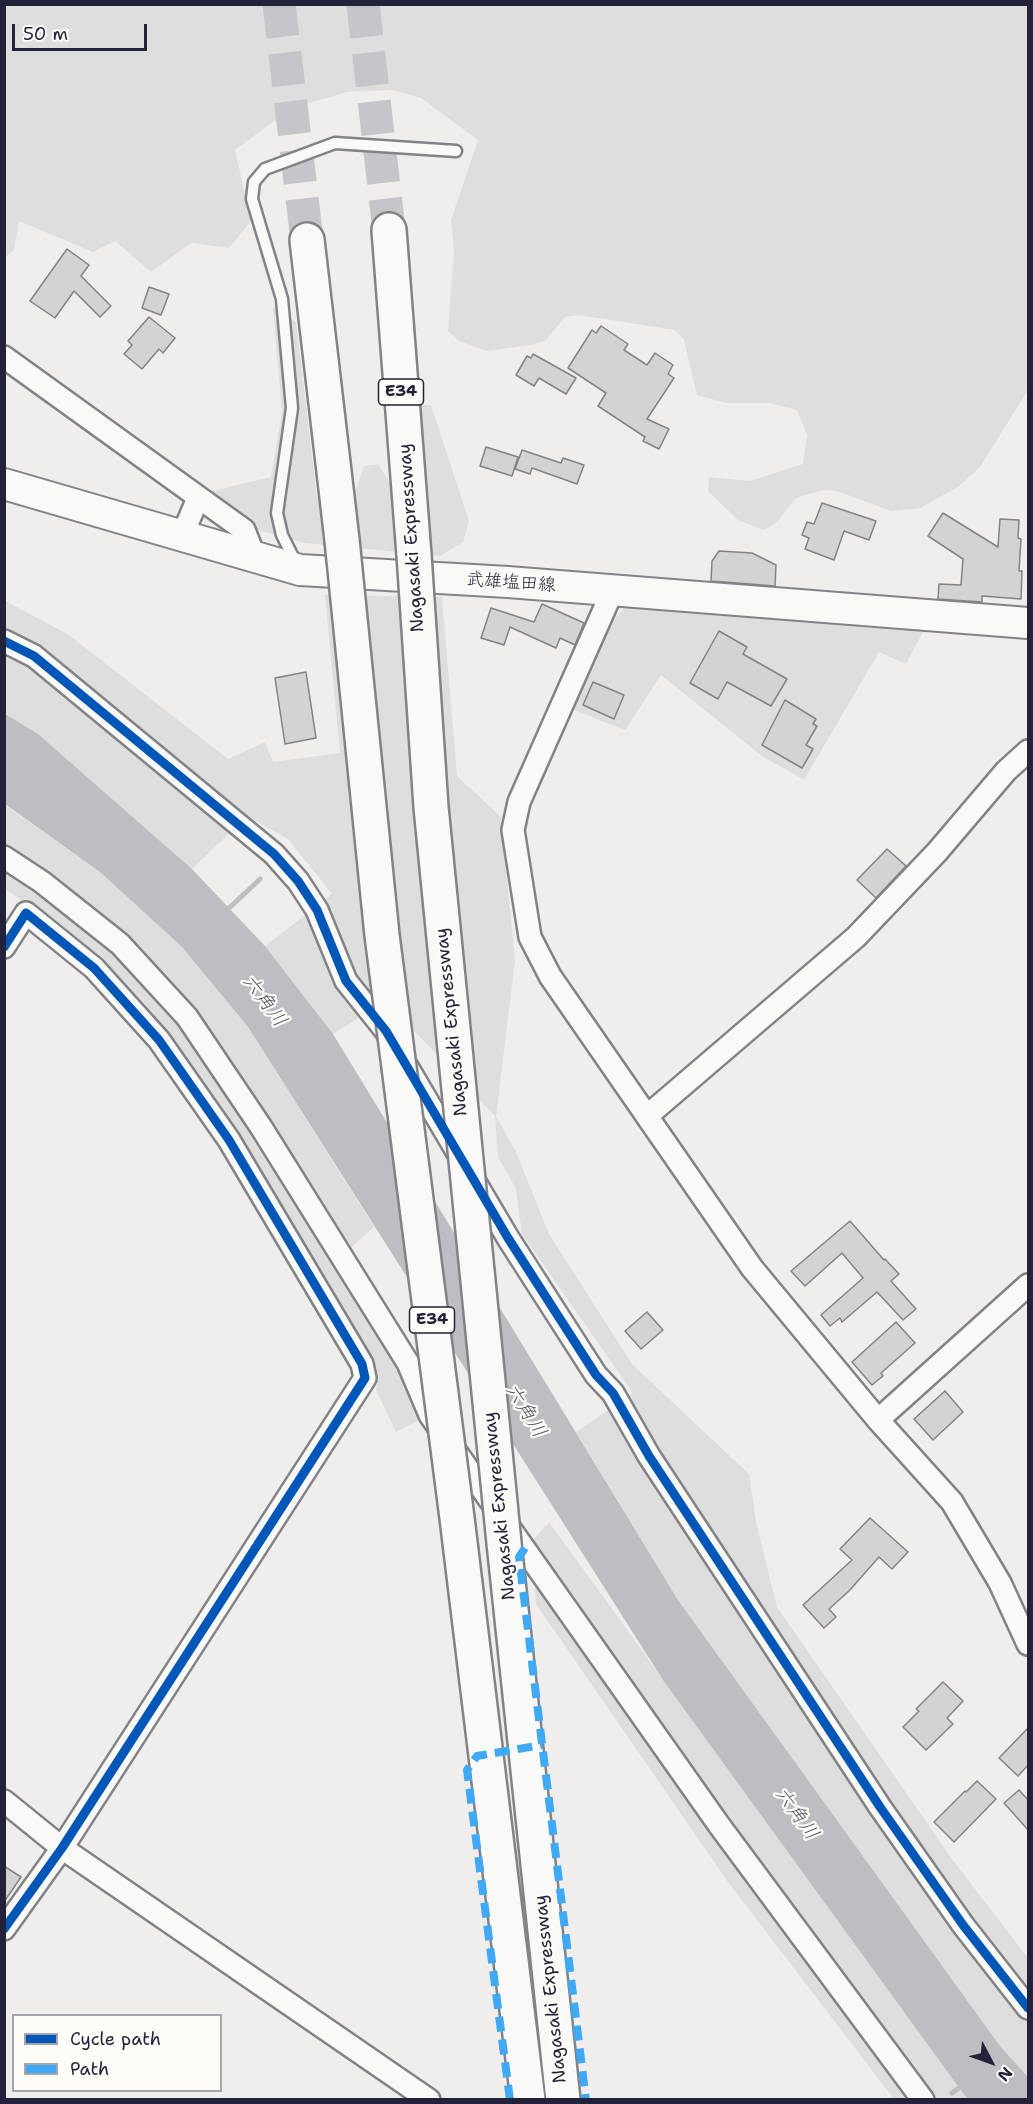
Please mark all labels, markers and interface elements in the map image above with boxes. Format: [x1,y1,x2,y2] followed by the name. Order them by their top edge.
[15,12,150,50] scale bar
[23,22,68,46] text: 50 m
[378,379,424,405] road number: E34
[395,443,429,633] street label: Nagasaki Expressway
[465,569,557,597] street label: 武雄塩田線
[431,927,473,1117] street label: Nagasaki Expressway
[236,970,292,1032] water label: 六角川
[410,1307,454,1333] road number: E34
[499,1379,551,1443] water label: 六角川
[479,1411,521,1601] street label: Nagasaki Expressway
[769,1783,823,1845] water label: 六角川
[530,1894,572,2084] street label: Nagasaki Expressway
[12,2014,222,2092] legend
[70,2027,161,2051] text: Cycle path
[961,2032,1021,2092] north arrow
[70,2057,109,2081] text: Path
[993,2062,1017,2086] text: N

